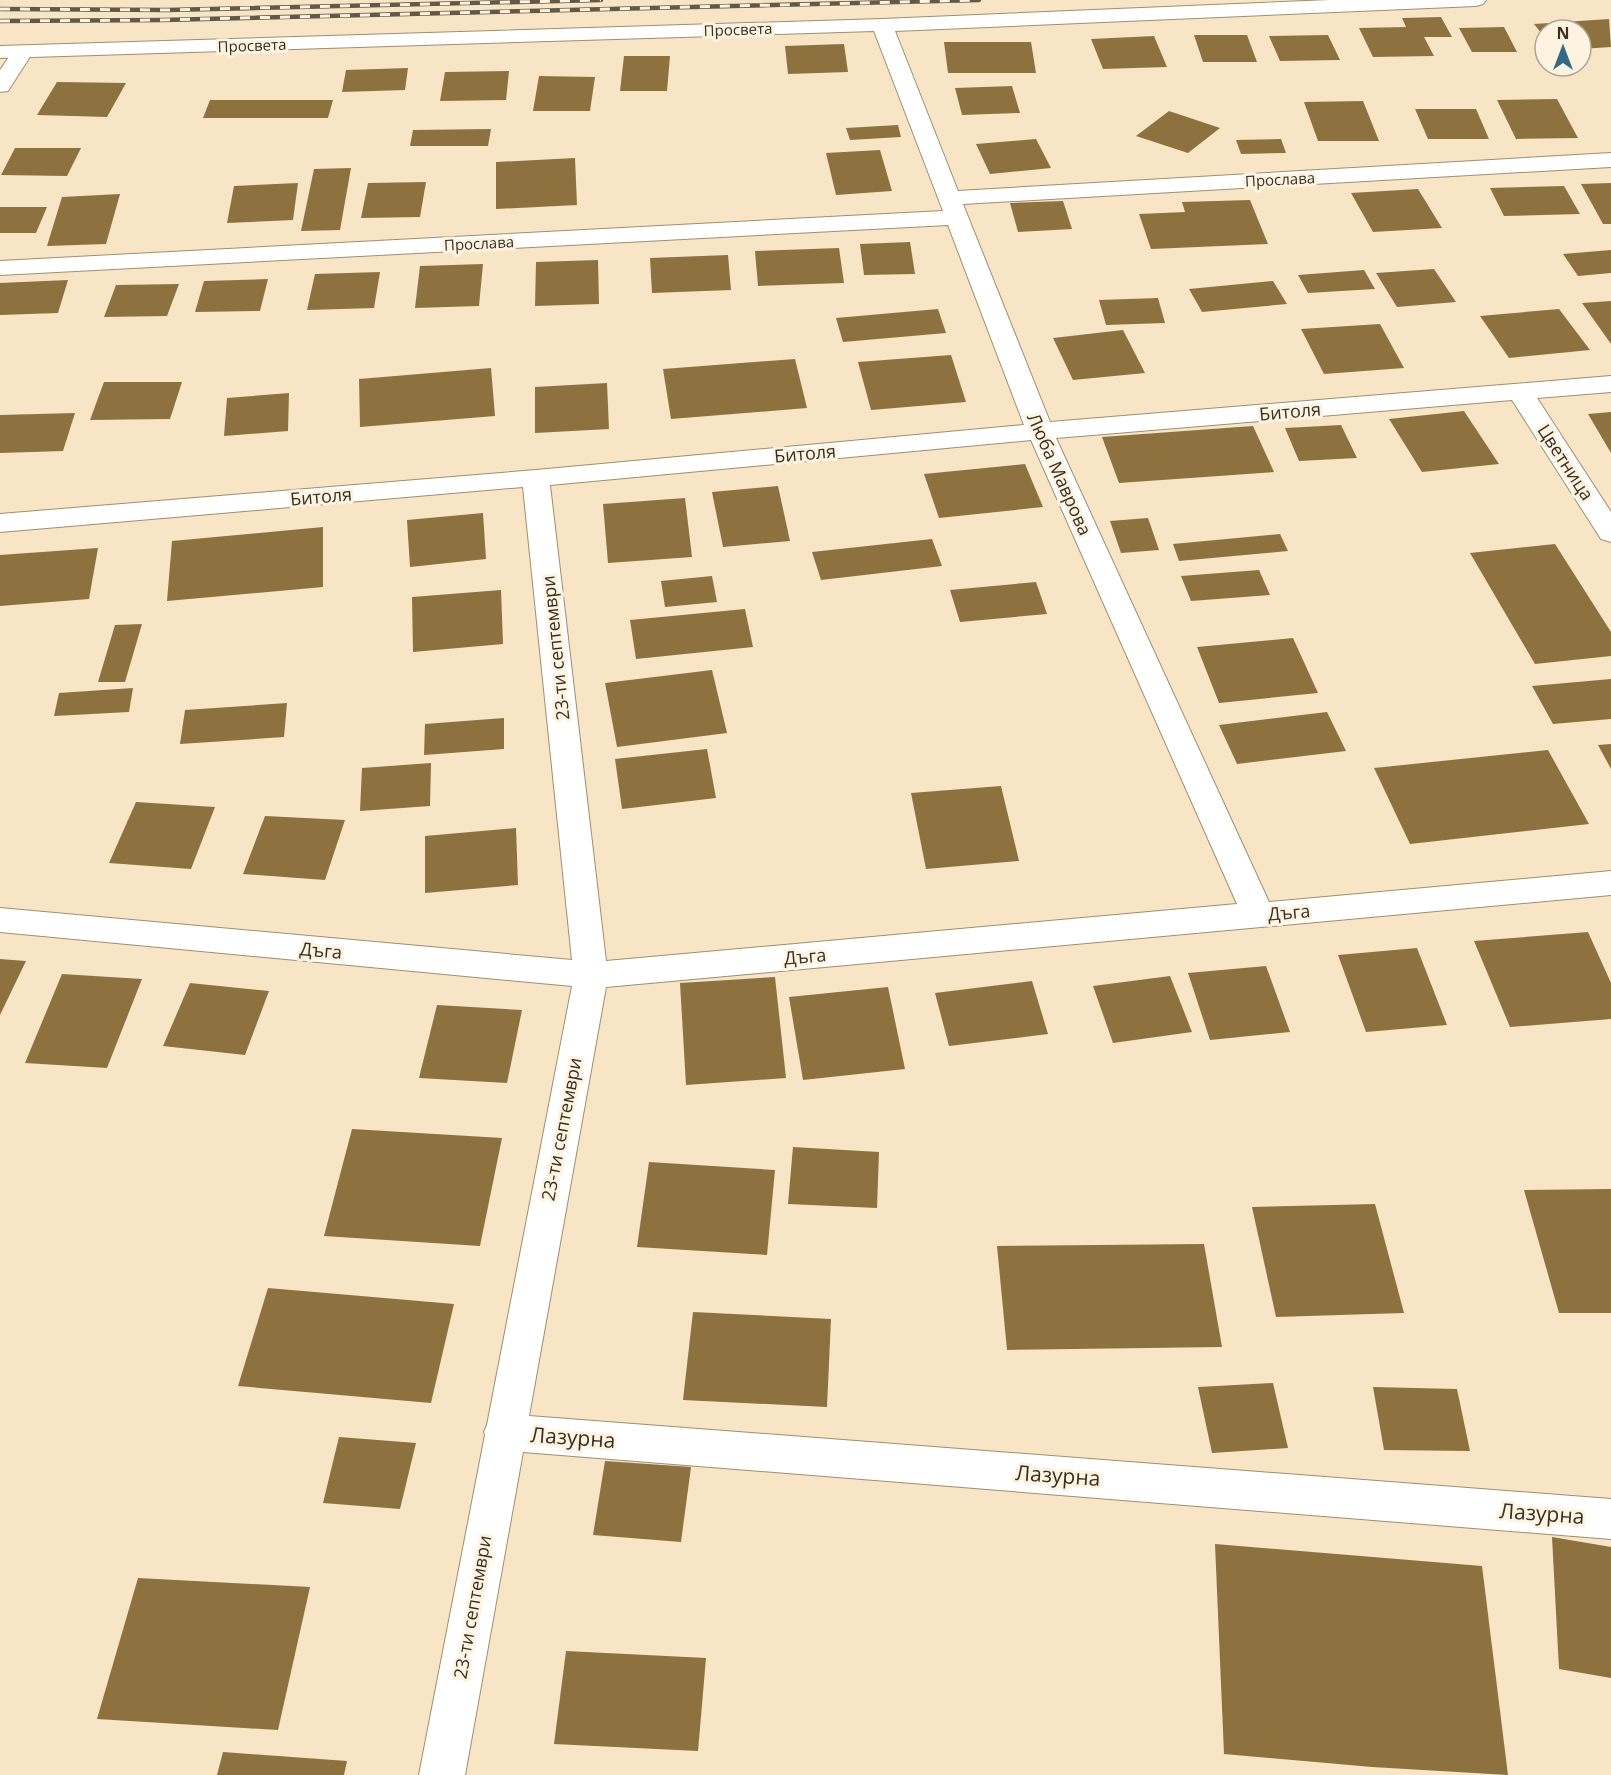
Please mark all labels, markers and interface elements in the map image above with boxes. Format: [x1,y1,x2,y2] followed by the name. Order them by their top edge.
[703,18,773,40] street label: Просвета
[1533,18,1593,78] north arrow
[1556,22,1570,44] text: N
[217,34,287,56] street label: Просвета
[1244,167,1316,191] street label: Прослава
[443,231,515,255] street label: Прослава
[1258,396,1322,426] street label: Битоля
[1022,409,1098,539] street label: Люба Маврова
[1532,419,1600,505] street label: Цветница
[773,438,837,468] street label: Битоля
[289,481,353,511] street label: Битоля
[535,574,575,722] street label: 23-ти септември
[1267,898,1311,926] street label: Дъга
[299,936,343,964] street label: Дъга
[783,942,827,970] street label: Дъга
[535,1055,587,1203] street label: 23-ти септември
[530,1420,616,1454] street label: Лазурна
[1015,1458,1101,1492] street label: Лазурна
[1499,1496,1585,1530] street label: Лазурна
[448,1533,496,1681] street label: 23-ти септември

